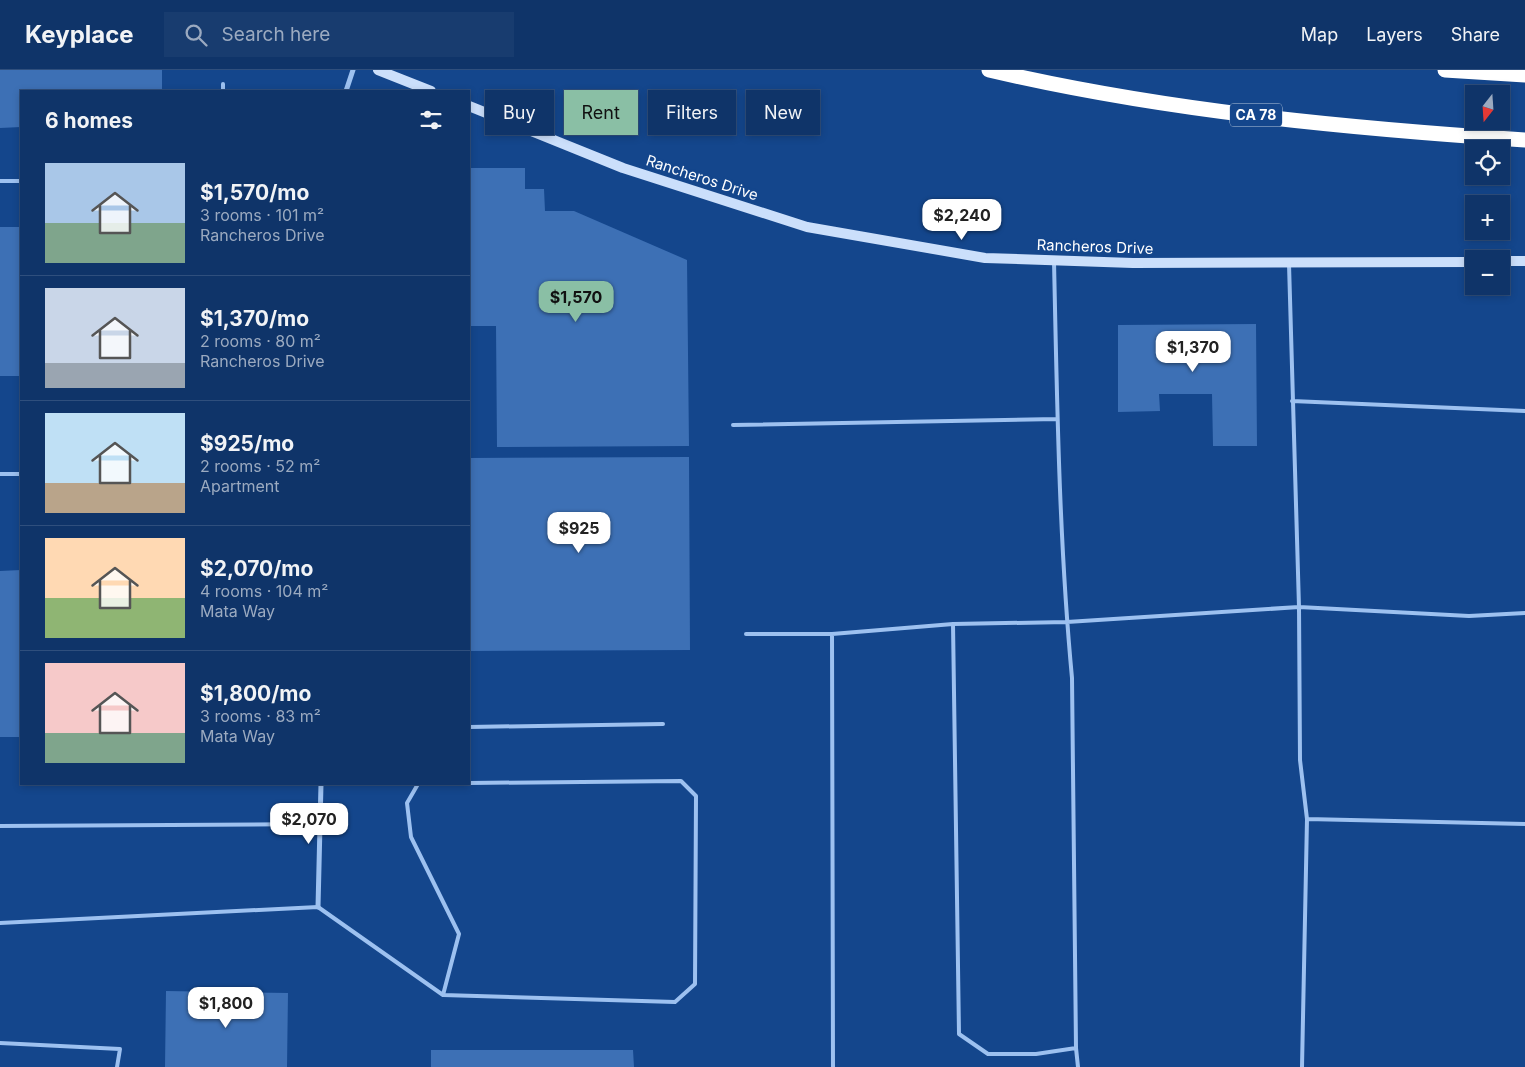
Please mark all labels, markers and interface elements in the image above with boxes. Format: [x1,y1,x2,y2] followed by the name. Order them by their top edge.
[164,12,514,57] search box
[25,20,134,49] text: Keyplace
[182,21,210,49] icon: search
[222,23,330,46] text: Search here
[1301,24,1338,45] text: Map
[1366,24,1423,45] text: Layers
[1451,24,1500,45] text: Share
[1465,85,1510,130] north arrow
[1465,85,1510,295] map controls
[485,90,554,135] chip: Buy
[564,90,638,135] chip: Rent
[648,90,736,135] chip: Filters
[746,90,820,135] chip: New
[1230,104,1282,126] road number: CA 78
[417,106,445,134] icon: filters
[45,108,133,133] text: 6 homes
[1465,140,1510,185] button: locate
[644,150,761,205] street label: Rancheros Drive
[200,180,309,205] text: $1,570/mo
[85,183,145,243] icon: home
[1465,195,1510,240] button: +
[921,198,1003,241] pin: $2,240
[200,205,324,225] text: 3 rooms · 101 m²
[933,205,991,225] text: $2,240
[200,225,325,245] text: Rancheros Drive
[1036,235,1154,258] street label: Rancheros Drive
[1465,250,1510,295] button: −
[535,280,617,323] pin: $1,570
[550,287,602,307] text: $1,570
[200,306,309,331] text: $1,370/mo
[85,308,145,368] icon: home
[1152,330,1234,373] pin: $1,370
[200,331,321,351] text: 2 rooms · 80 m²
[1167,337,1219,357] text: $1,370
[200,351,325,371] text: Rancheros Drive
[200,431,294,456] text: $925/mo
[85,433,145,493] icon: home
[200,456,320,476] text: 2 rooms · 52 m²
[200,476,280,496] text: Apartment
[549,512,609,554] pin: $925
[558,518,600,538] text: $925
[200,556,313,581] text: $2,070/mo
[85,558,145,618] icon: home
[200,581,328,601] text: 4 rooms · 104 m²
[200,601,275,621] text: Mata Way
[200,681,311,706] text: $1,800/mo
[85,683,145,743] icon: home
[200,706,321,726] text: 3 rooms · 83 m²
[200,726,275,746] text: Mata Way
[268,802,350,845] pin: $2,070
[281,809,337,829] text: $2,070
[185,986,267,1029] pin: $1,800
[199,993,253,1013] text: $1,800

